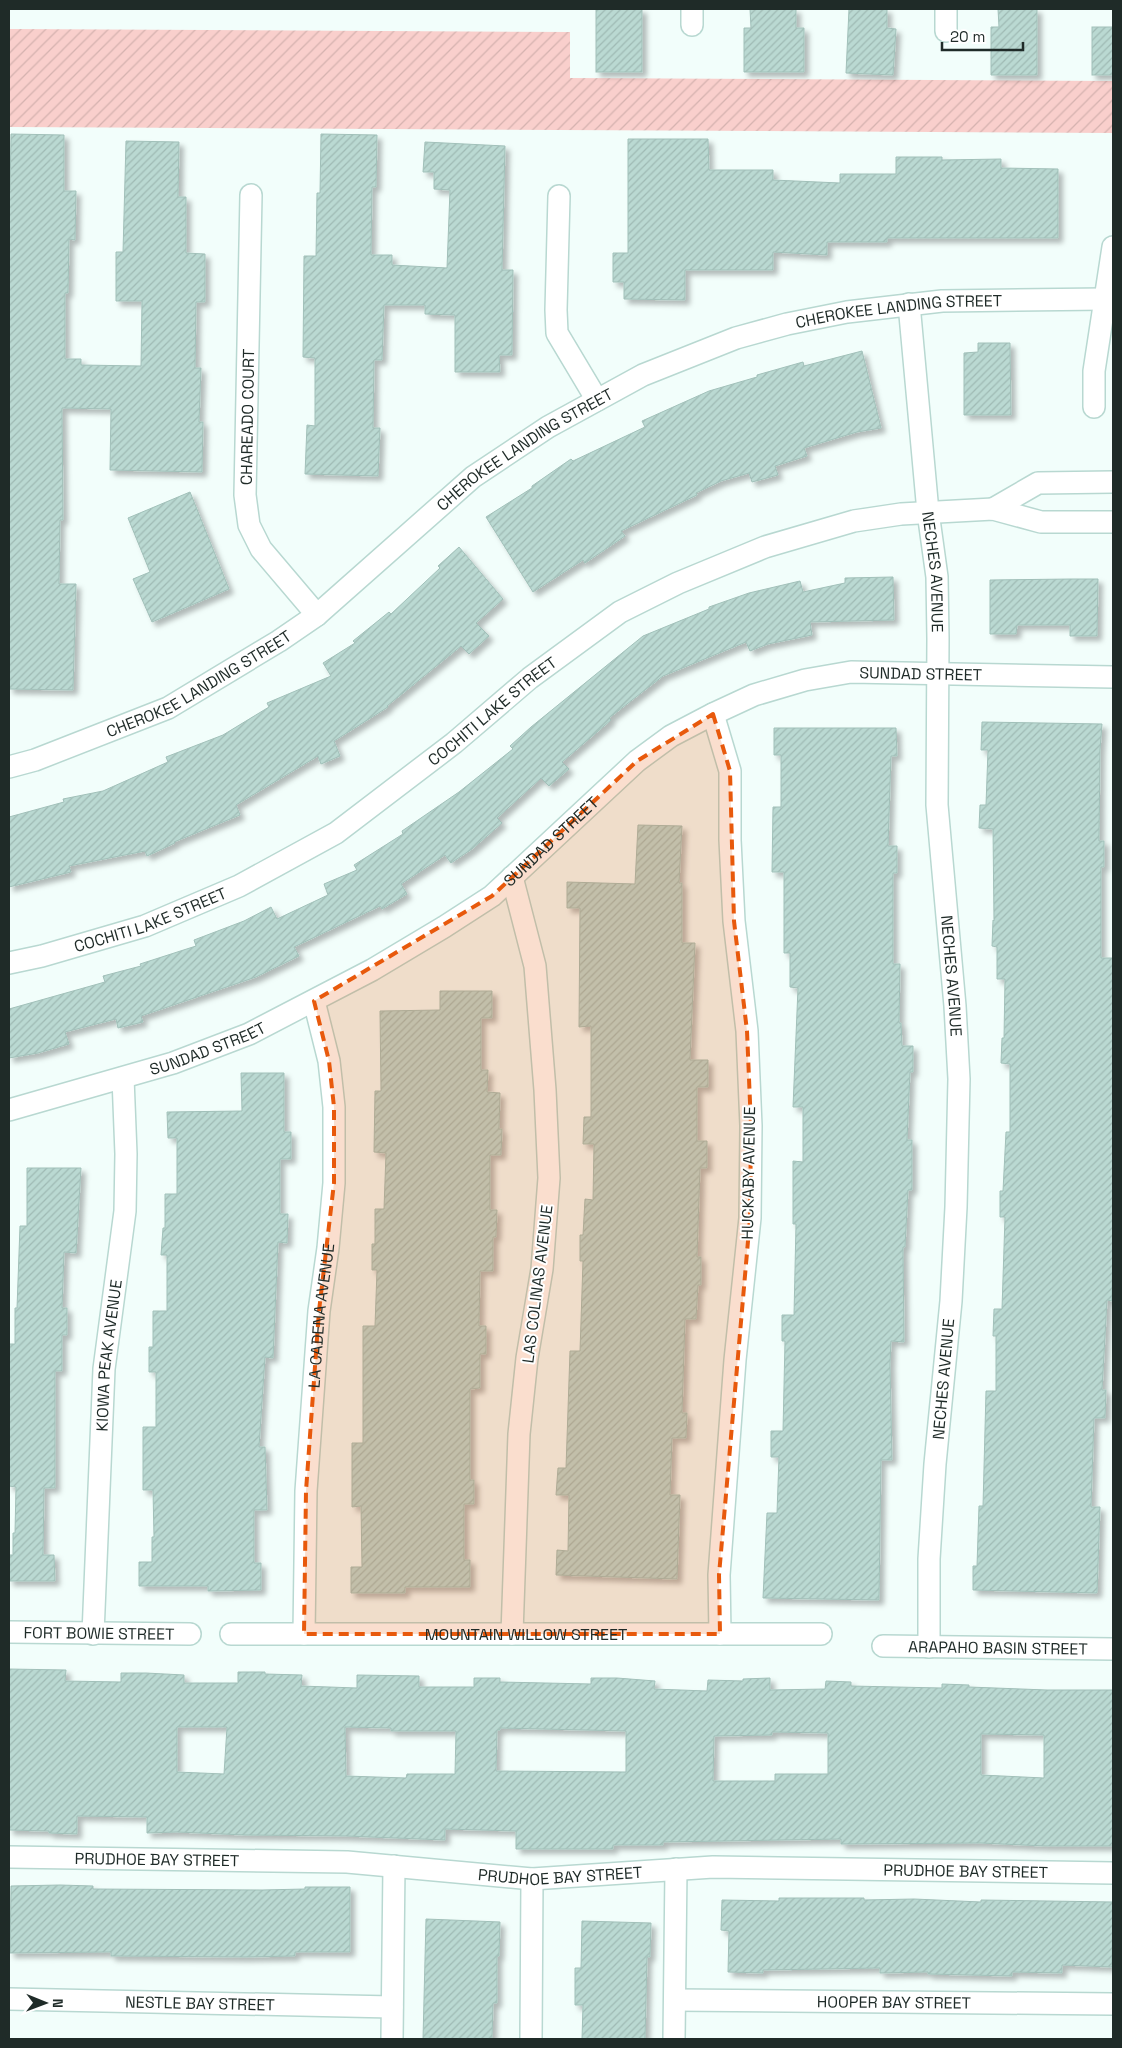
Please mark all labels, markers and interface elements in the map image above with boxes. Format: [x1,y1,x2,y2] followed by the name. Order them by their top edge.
[942,20,1023,52] scale bar
[950,27,985,46] text: 20 m
[794,290,1002,333] street label: CHEROKEE LANDING STREET
[236,349,259,485] street label: CHAREADO COURT
[432,384,617,516] street label: CHEROKEE LANDING STREET
[917,510,948,632] street label: NECHES AVENUE
[103,626,296,742] street label: CHEROKEE LANDING STREET
[424,652,561,770] street label: COCHITI LAKE STREET
[859,662,982,685] street label: SUNDAD STREET
[499,792,603,891] street label: SUNDAD STREET
[72,883,230,957] street label: COCHITI LAKE STREET
[936,914,967,1037] street label: NECHES AVENUE
[147,1017,270,1080] street label: SUNDAD STREET
[737,1106,760,1240] street label: HUCKABY AVENUE
[517,1204,558,1364] street label: LAS COLINAS AVENUE
[303,1242,339,1389] street label: LA CADENA AVENUE
[91,1278,127,1432] street label: KIOWA PEAK AVENUE
[928,1318,959,1441] street label: NECHES AVENUE
[23,1622,175,1645] street label: FORT BOWIE STREET
[425,1624,627,1645] street label: MOUNTAIN WILLOW STREET
[908,1636,1088,1660] street label: ARAPAHO BASIN STREET
[74,1848,239,1871] street label: PRUDHOE BAY STREET
[883,1860,1048,1883] street label: PRUDHOE BAY STREET
[477,1862,643,1890] street label: PRUDHOE BAY STREET
[20,1978,70,2028] north arrow
[125,1991,275,2016] street label: NESTLE BAY STREET
[817,1991,971,2014] street label: HOOPER BAY STREET
[49,1998,67,2008] text: N

